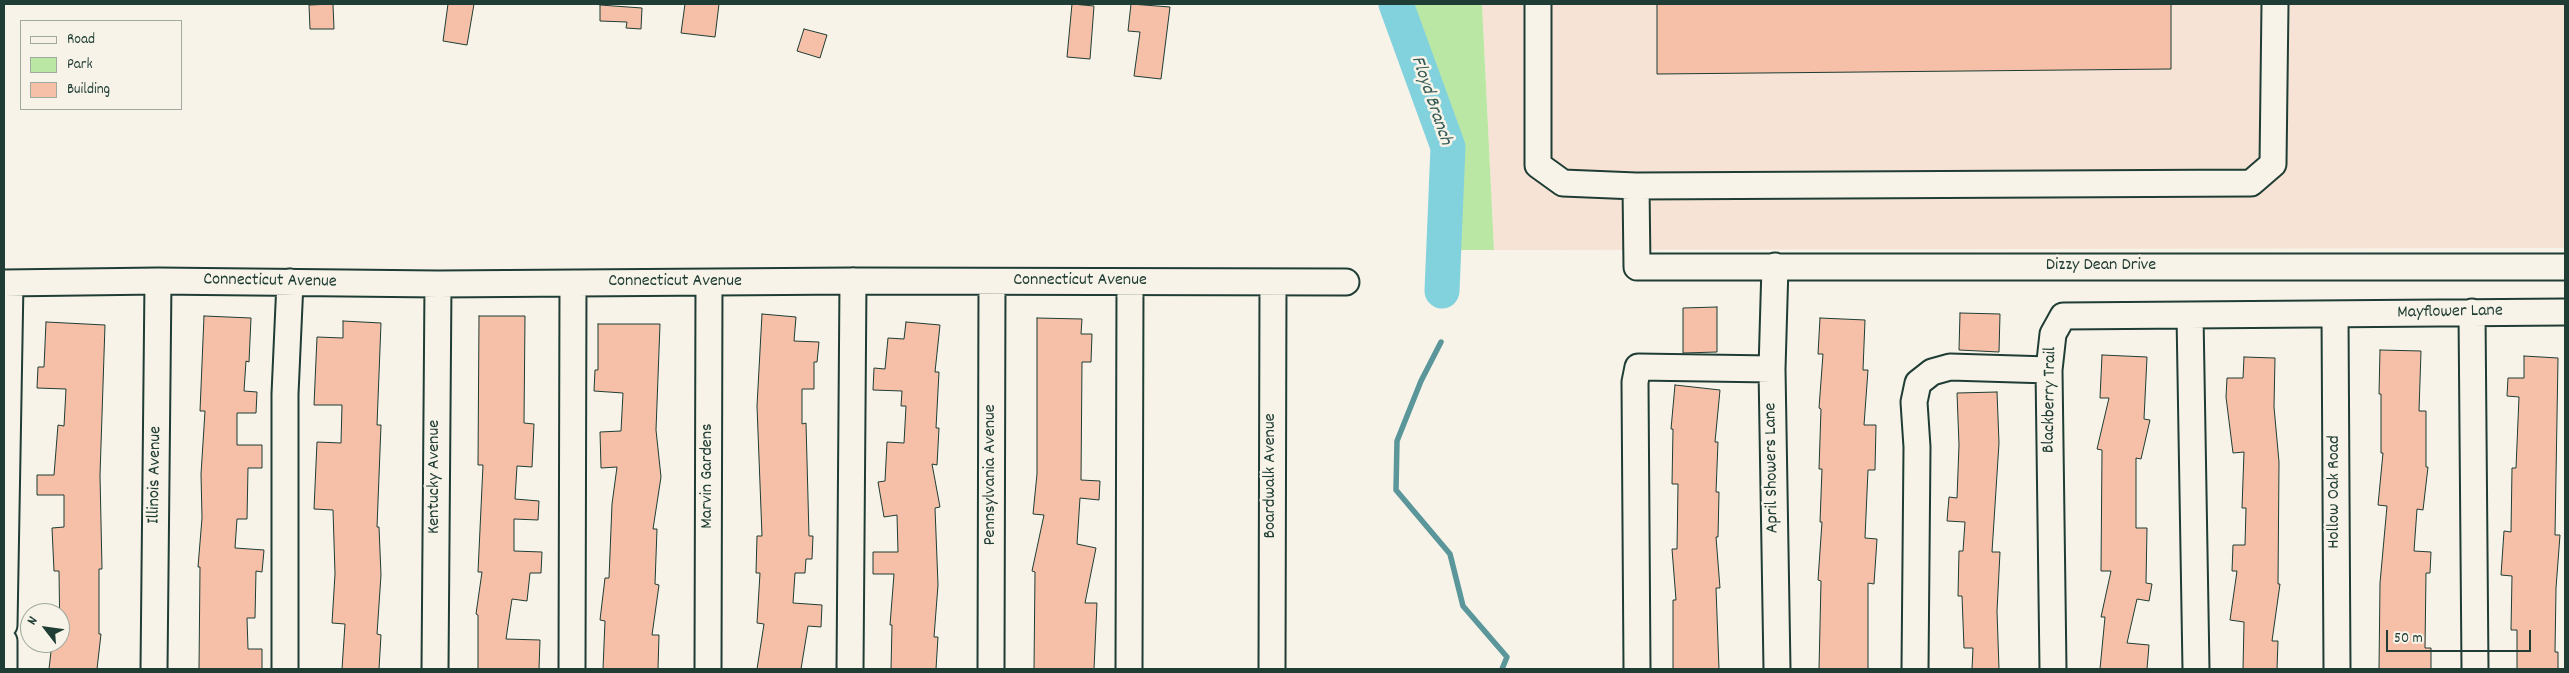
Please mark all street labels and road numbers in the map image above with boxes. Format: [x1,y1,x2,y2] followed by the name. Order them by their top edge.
[2046,256,2156,278] street label: Dizzy Dean Drive
[203,270,337,294] street label: Connecticut Avenue
[1013,271,1147,293] street label: Connecticut Avenue
[608,272,742,294] street label: Connecticut Avenue
[2397,301,2503,325] street label: Mayflower Lane
[2039,347,2063,453] street label: Blackberry Trail
[1761,403,1785,533] street label: April Showers Lane
[981,404,1003,546] street label: Pennsylvania Avenue
[1261,413,1283,539] street label: Boardwalk Avenue
[425,420,447,534] street label: Kentucky Avenue
[698,423,720,529] street label: Marvin Gardens
[144,426,168,524] street label: Illinois Avenue
[2325,435,2347,549] street label: Hollow Oak Road

